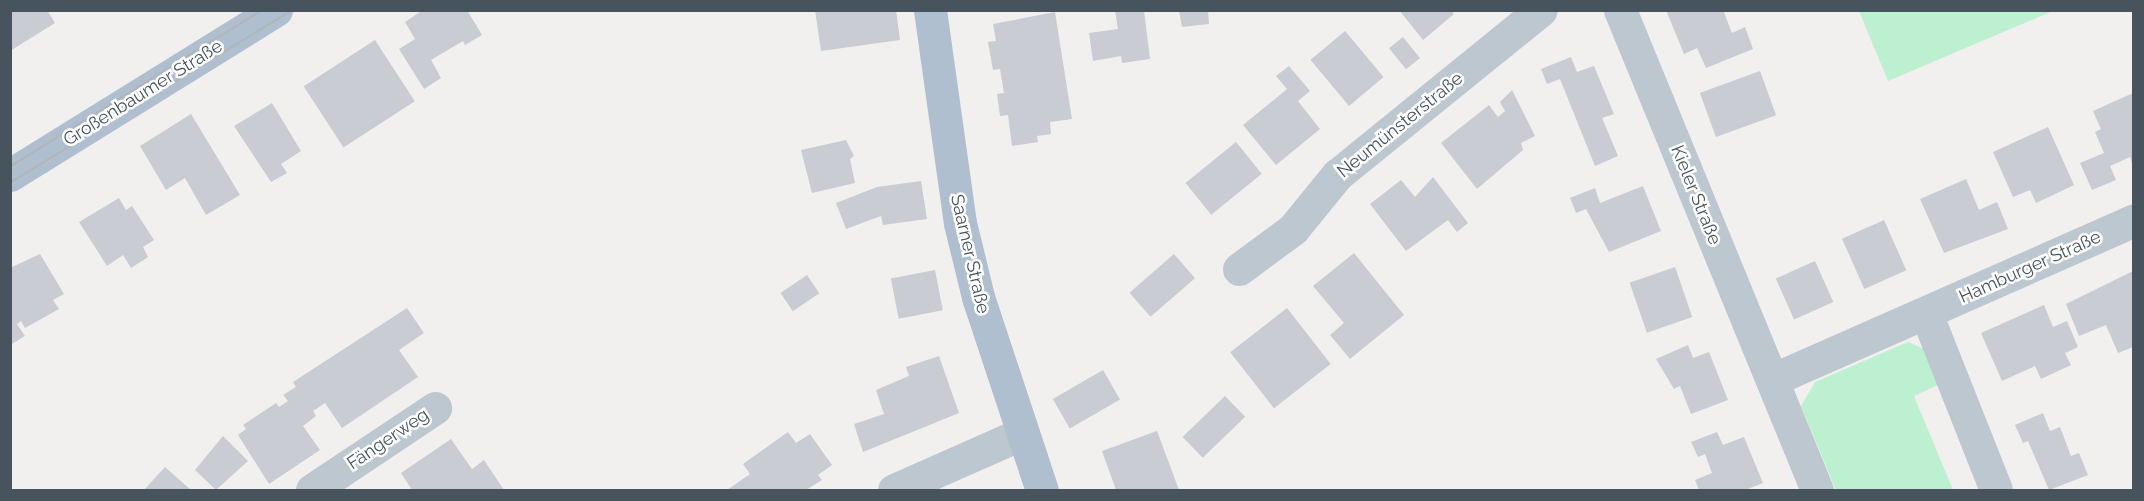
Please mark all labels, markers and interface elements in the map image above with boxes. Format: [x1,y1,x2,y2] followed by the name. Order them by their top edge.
[59,35,227,151] street label: Großenbaumer Straße
[1333,68,1467,182] street label: Neumünsterstraße
[1666,142,1726,248] street label: Kieler Straße
[946,192,994,316] street label: Saarner Straße
[1956,226,2104,308] street label: Hamburger Straße
[343,404,433,474] street label: Fängerweg

